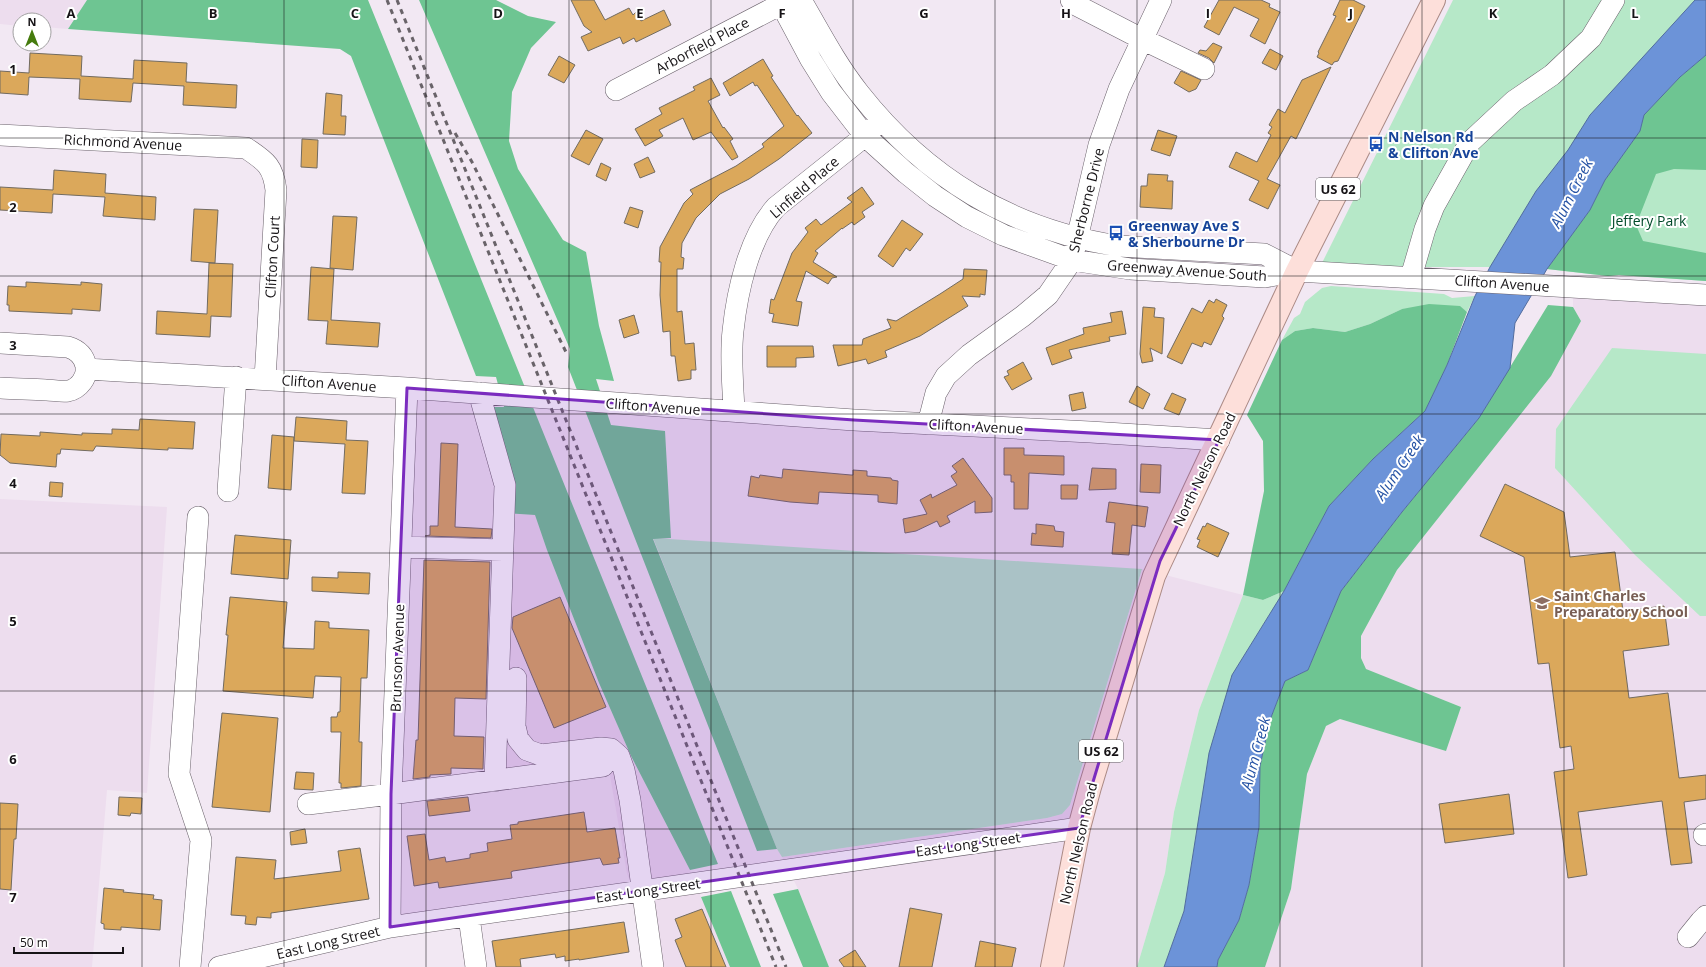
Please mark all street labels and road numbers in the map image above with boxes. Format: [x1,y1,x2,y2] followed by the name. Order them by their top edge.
[652,12,752,78] street label: Arborfield Place
[63,129,183,155] street label: Richmond Avenue
[1064,146,1108,254] street label: Sherborne Drive
[765,152,843,222] street label: Linfield Place
[1316,178,1360,200] road number: US 62
[260,215,284,299] street label: Clifton Court
[1106,255,1268,285] street label: Greenway Avenue South
[1454,270,1550,296] street label: Clifton Avenue
[281,370,377,396] street label: Clifton Avenue
[605,393,701,419] street label: Clifton Avenue
[1168,409,1240,529] street label: North Nelson Road
[928,414,1024,438] street label: Clifton Avenue
[386,604,408,712] street label: Brunson Avenue
[1079,740,1123,762] road number: US 62
[1055,780,1101,906] street label: North Nelson Road
[914,827,1022,861] street label: East Long Street
[594,873,702,907] street label: East Long Street
[274,921,382,963] street label: East Long Street

